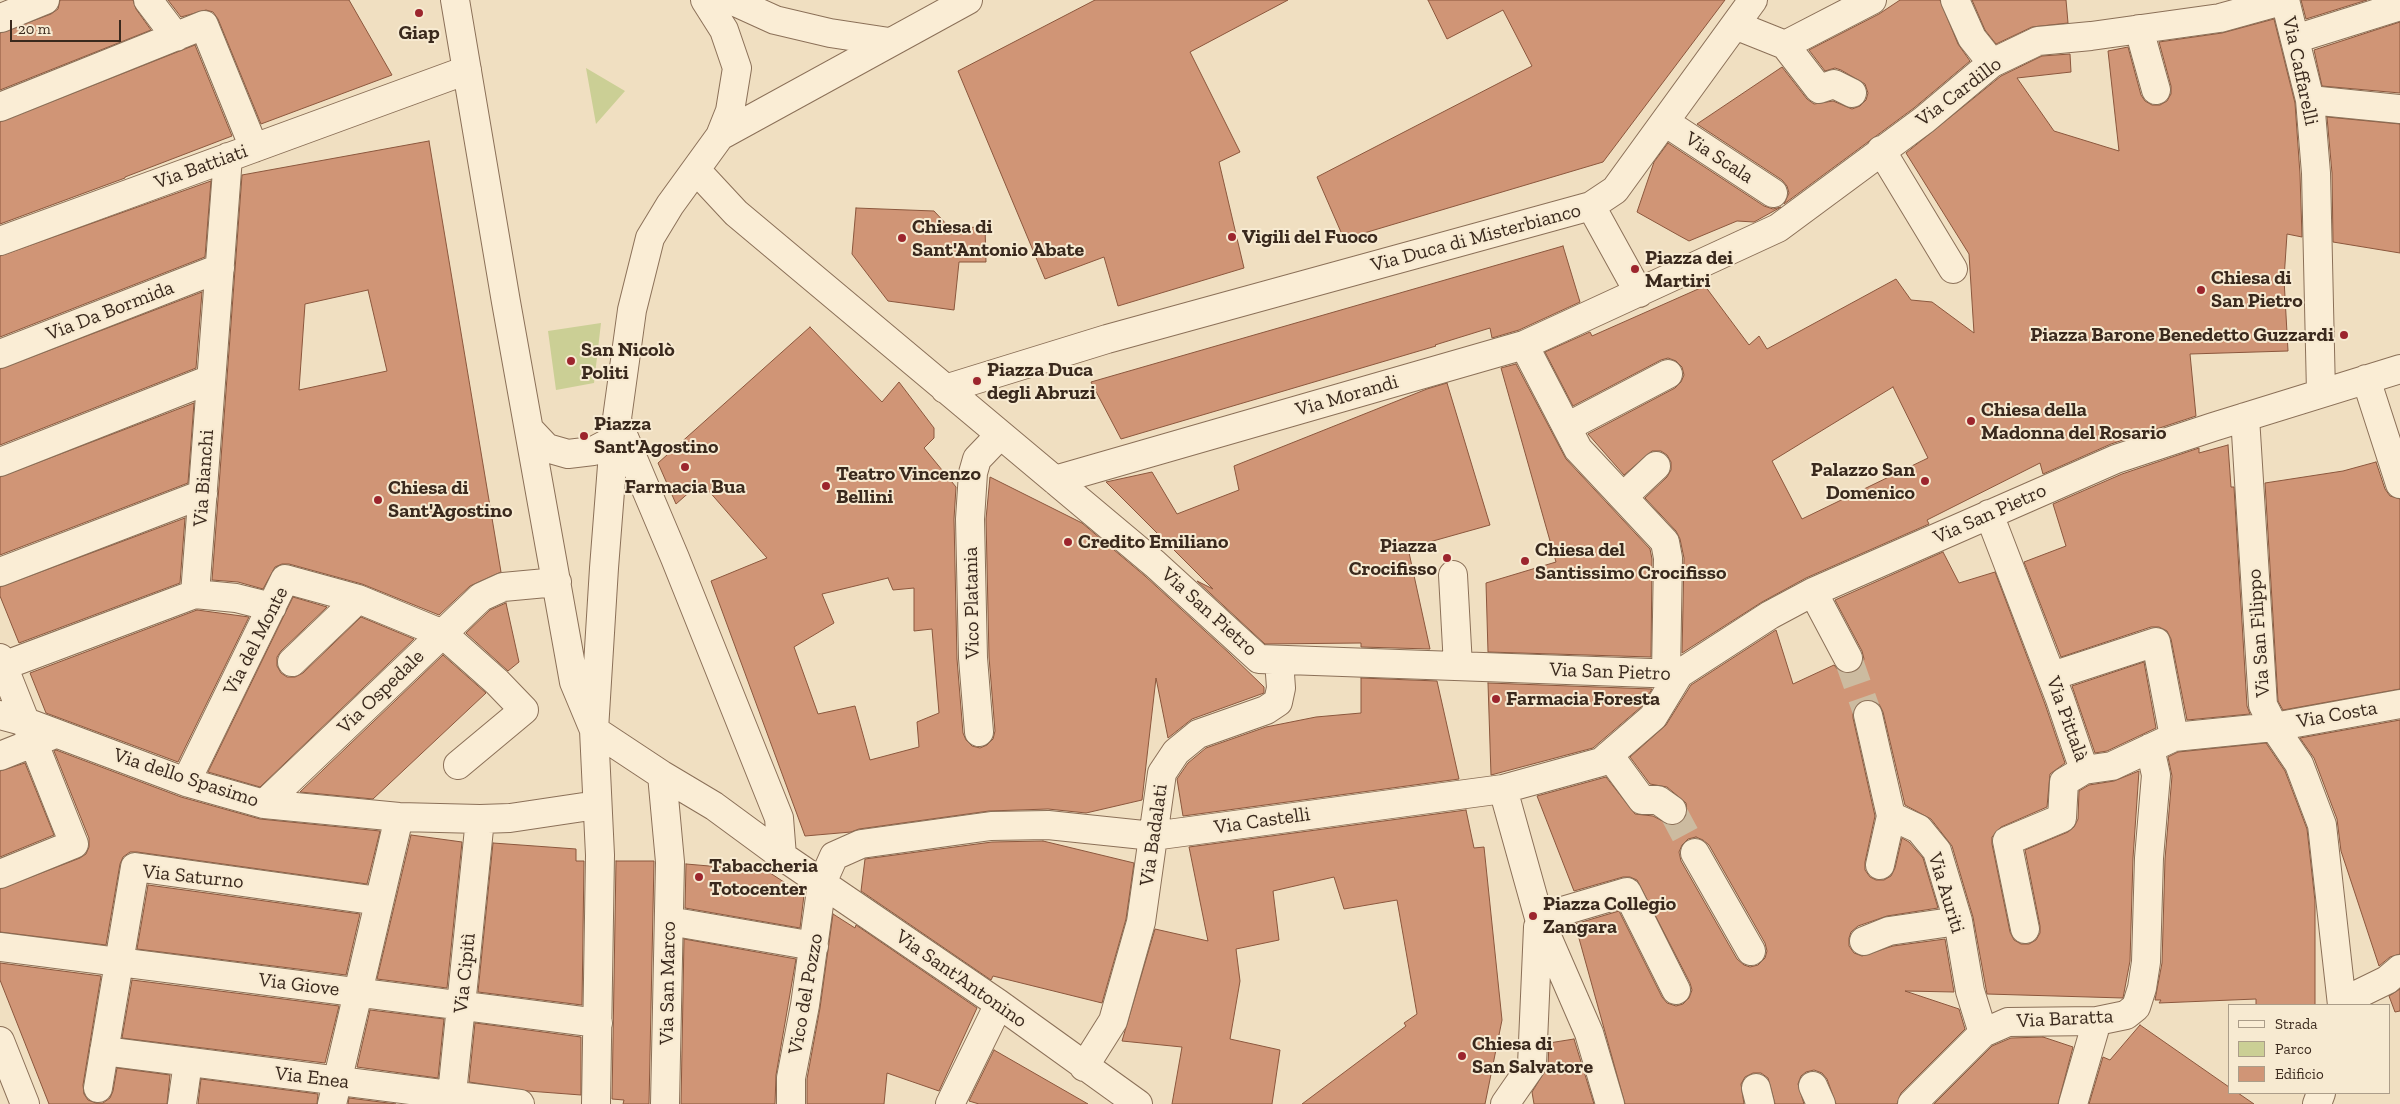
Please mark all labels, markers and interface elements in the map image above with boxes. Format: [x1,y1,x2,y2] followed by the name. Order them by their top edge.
[413,7,425,19] marker: Giap
[12,10,124,42] scale bar
[2277,14,2323,128] street label: Via Caffarelli
[18,20,51,38] text: 20 m
[398,21,440,45] place label: Giap
[1912,52,2006,132] street label: Via Cardillo
[1680,127,1758,189] street label: Via Scala
[151,139,251,195] street label: Via Battiati
[1368,198,1584,278] street label: Via Duca di Misterbianco
[912,215,1084,262] place label: Chiesa di Sant'Antonio Abate
[1242,225,1378,249] place label: Vigili del Fuoco
[1226,231,1238,243] marker: Vigili del Fuoco
[896,232,908,244] marker: Chiesa di Sant'Antonio Abate
[1645,246,1733,293] place label: Piazza dei Martiri
[1629,263,1641,275] marker: Piazza dei Martiri
[2211,266,2303,313] place label: Chiesa di San Pietro
[43,276,177,346] street label: Via Da Bormida
[2195,284,2207,296] marker: Chiesa di San Pietro
[2030,323,2334,347] place label: Piazza Barone Benedetto Guzzardi
[2338,329,2350,341] marker: Piazza Barone Benedetto Guzzardi
[581,338,675,385] place label: San Nicolò Politi
[565,355,577,367] marker: San Nicolò Politi
[987,358,1096,405] place label: Piazza Duca degli Abruzi
[1293,370,1401,422] street label: Via Morandi
[971,375,983,387] marker: Piazza Duca degli Abruzi
[1981,398,2167,445] place label: Chiesa della Madonna del Rosario
[594,412,718,459] place label: Piazza Sant'Agostino
[1965,415,1977,427] marker: Chiesa della Madonna del Rosario
[189,429,219,527] street label: Via Bianchi
[578,430,590,442] marker: Piazza Sant'Agostino
[1811,458,1915,505] place label: Palazzo San Domenico
[679,461,691,473] marker: Farmacia Bua
[836,462,981,509] place label: Teatro Vincenzo Bellini
[624,475,746,499] place label: Farmacia Bua
[1919,475,1931,487] marker: Palazzo San Domenico
[388,476,512,523] place label: Chiesa di Sant'Agostino
[1930,478,2050,550] street label: Via San Pietro
[820,480,832,492] marker: Teatro Vincenzo Bellini
[372,494,384,506] marker: Chiesa di Sant'Agostino
[1078,530,1228,554] place label: Credito Emiliano
[1349,534,1437,581] place label: Piazza Crocifisso
[1062,536,1074,548] marker: Credito Emiliano
[1535,538,1726,585] place label: Chiesa del Santissimo Crocifisso
[959,547,985,659] street label: Vico Platania
[1441,552,1453,564] marker: Piazza Crocifisso
[1519,555,1531,567] marker: Chiesa del Santissimo Crocifisso
[1156,563,1262,661] street label: Via San Pietro
[2243,568,2275,698] street label: Via San Filippo
[218,583,294,699] street label: Via del Monte
[333,645,429,739] street label: Via Ospedale
[1549,658,1671,686] street label: Via San Pietro
[2041,673,2093,765] street label: Via Pittalà
[1506,687,1660,711] place label: Farmacia Foresta
[1490,693,1502,705] marker: Farmacia Foresta
[2295,696,2379,734] street label: Via Costa
[110,743,262,813] street label: Via dello Spasimo
[1135,782,1173,888] street label: Via Badalati
[1212,802,1312,840] street label: Via Castelli
[1922,850,1970,936] street label: Via Auriti
[709,854,818,901] place label: Tabaccheria Totocenter
[141,860,245,894] street label: Via Saturno
[693,871,705,883] marker: Tabaccheria Totocenter
[1543,892,1676,939] place label: Piazza Collegio Zangara
[1527,910,1539,922] marker: Piazza Collegio Zangara
[655,921,681,1045] street label: Via San Marco
[891,925,1031,1033] street label: Via Sant'Antonino
[449,932,481,1014] street label: Via Cipitì
[784,932,828,1056] street label: Vico del Pozzo
[257,968,341,1002] street label: Via Giove
[2016,1004,2114,1034] street label: Via Baratta
[2228,1004,2390,1094] legend
[2275,1015,2318,1033] text: Strada
[1472,1032,1593,1079] place label: Chiesa di San Salvatore
[2275,1040,2312,1058] text: Parco
[1456,1050,1468,1062] marker: Chiesa di San Salvatore
[273,1062,351,1094] street label: Via Enea
[2275,1065,2324,1083] text: Edificio

